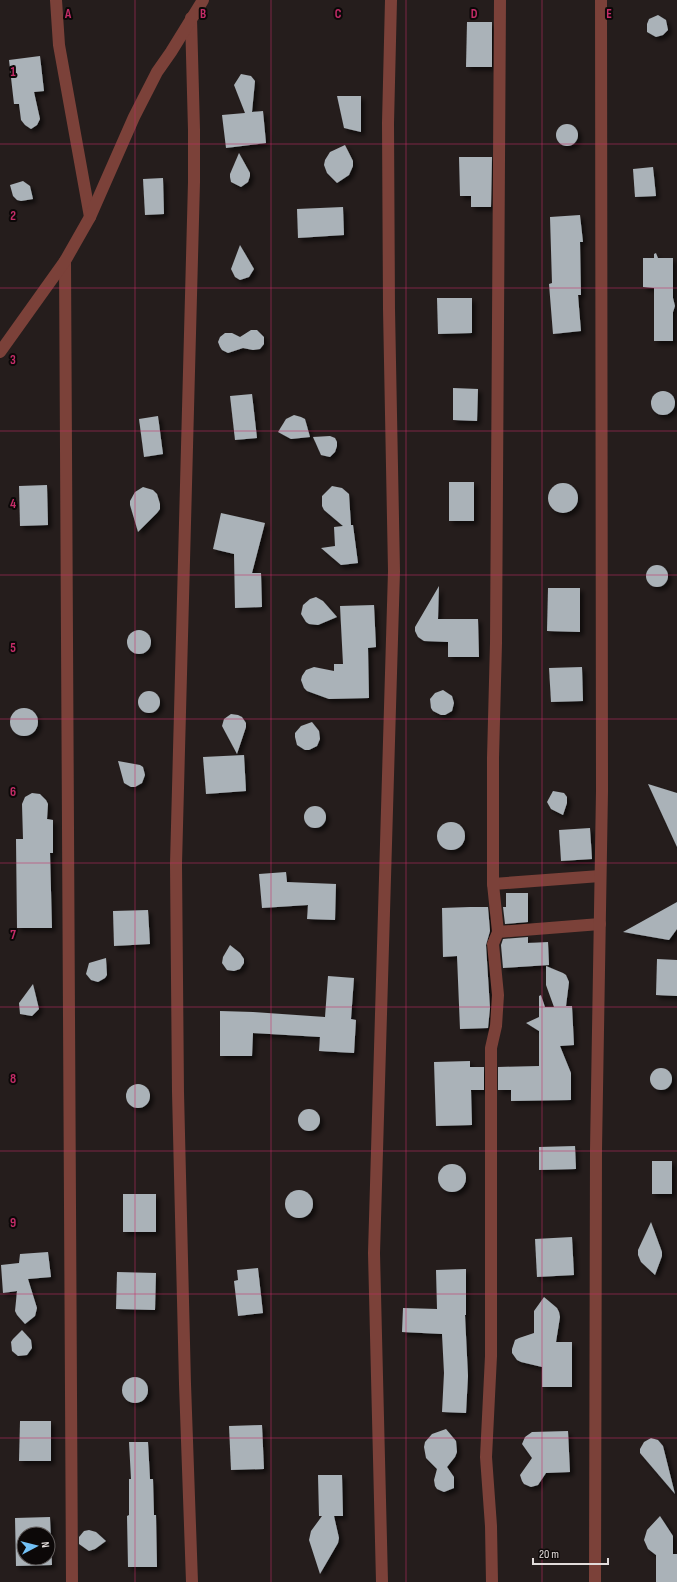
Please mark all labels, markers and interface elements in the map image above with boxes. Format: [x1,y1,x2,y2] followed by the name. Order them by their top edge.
[64,6,72,22] text: A
[200,6,206,22] text: B
[335,6,342,22] text: C
[471,6,478,22] text: D
[606,6,612,22] text: E
[10,64,16,80] text: 1
[10,208,16,224] text: 2
[10,352,16,368] text: 3
[10,496,16,512] text: 4
[10,640,16,656] text: 5
[10,784,16,800] text: 6
[10,927,16,943] text: 7
[10,1071,16,1087] text: 8
[10,1215,16,1231] text: 9
[16,1526,56,1566] north arrow
[533,1540,608,1566] scale bar
[39,1541,52,1549] text: N
[539,1547,559,1562] text: 20 m

